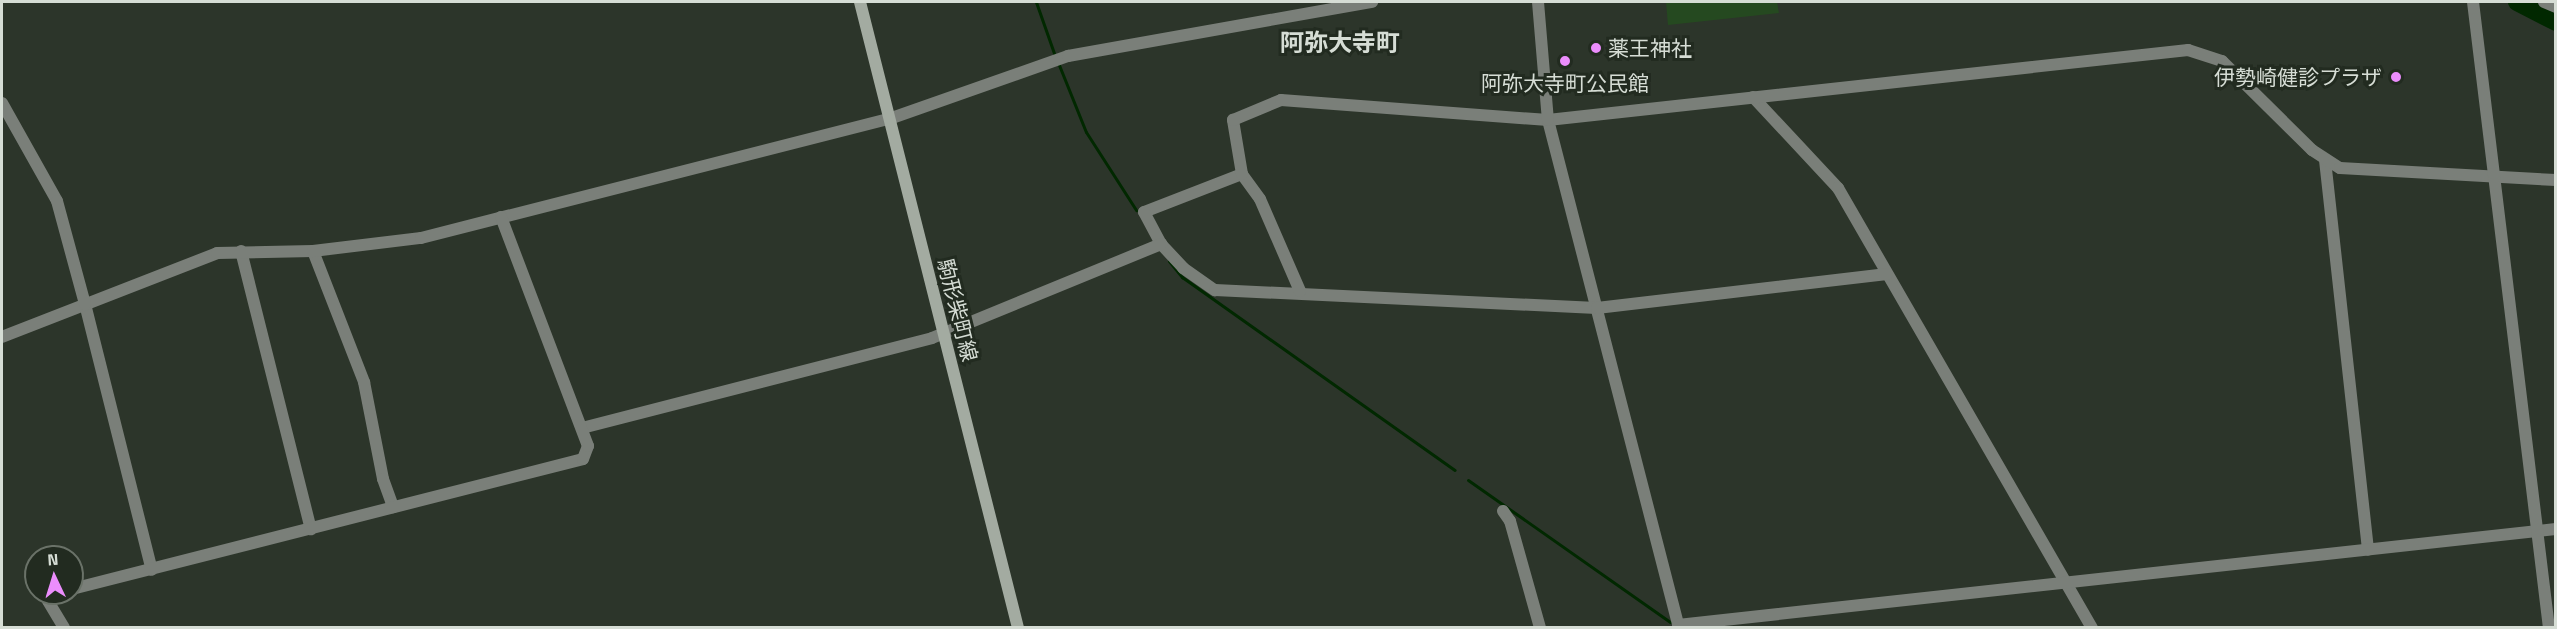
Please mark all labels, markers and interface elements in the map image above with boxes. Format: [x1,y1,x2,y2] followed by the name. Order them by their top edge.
[1280,29,1400,57] district label: 阿弥大寺町
[1608,35,1692,61] place label: 薬王神社
[1589,41,1603,55] marker: 薬王神社
[1558,54,1572,68] marker: 阿弥大寺町公民館
[2214,64,2382,90] place label: 伊勢崎健診プラザ
[2387,68,2405,86] marker: 伊勢崎健診プラザ
[1481,70,1649,96] place label: 阿弥大寺町公民館
[933,256,983,364] street label: 駒形柴町線
[24,545,84,605] north arrow
[47,547,59,571] text: N

